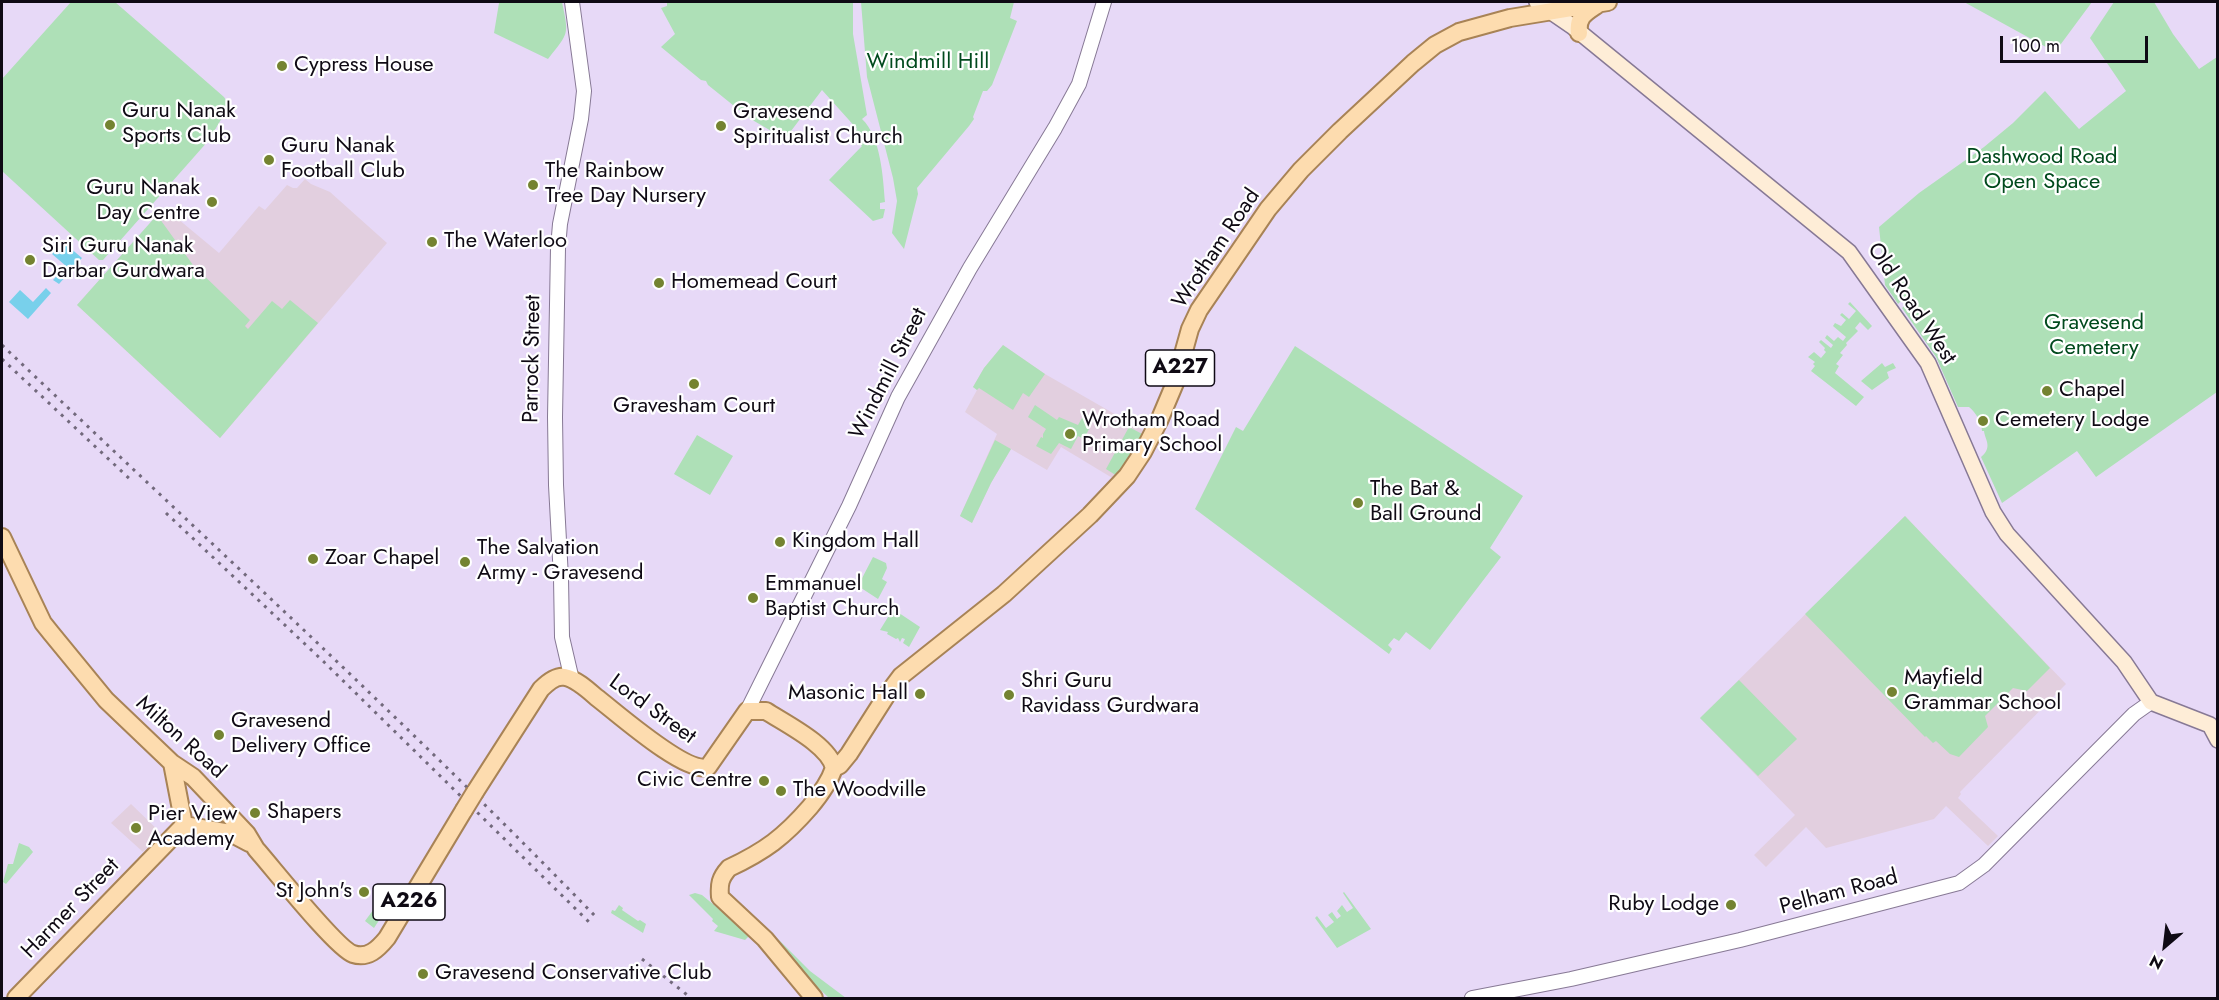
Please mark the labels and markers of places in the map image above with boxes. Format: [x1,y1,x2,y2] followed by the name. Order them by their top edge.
[294,53,434,79] place label: Cypress House
[275,59,289,73] marker: Cypress House
[122,99,236,150] place label: Guru Nanak Sports Club
[733,100,903,152] place label: Gravesend Spiritualist Church
[103,118,117,132] marker: Guru Nanak Sports Club
[714,119,728,133] marker: Gravesend Spiritualist Church
[281,134,405,186] place label: Guru Nanak Football Club
[262,153,276,167] marker: Guru Nanak Football Club
[545,159,706,210] place label: The Rainbow Tree Day Nursery
[86,176,200,228] place label: Guru Nanak Day Centre
[526,178,540,192] marker: The Rainbow Tree Day Nursery
[205,195,219,209] marker: Guru Nanak Day Centre
[444,229,567,255] place label: The Waterloo
[42,234,205,286] place label: Siri Guru Nanak Darbar Gurdwara
[425,235,439,249] marker: The Waterloo
[23,253,37,267] marker: Siri Guru Nanak Darbar Gurdwara
[671,270,837,296] place label: Homemead Court
[652,276,666,290] marker: Homemead Court
[687,377,701,391] marker: Gravesham Court
[2059,378,2125,404] place label: Chapel
[2040,384,2054,398] marker: Chapel
[613,394,775,420] place label: Gravesham Court
[1082,408,1222,460] place label: Wrotham Road Primary School
[1995,408,2149,434] place label: Cemetery Lodge
[1976,414,1990,428] marker: Cemetery Lodge
[1063,427,1077,441] marker: Wrotham Road Primary School
[1370,477,1481,528] place label: The Bat & Ball Ground
[1351,496,1365,510] marker: The Bat & Ball Ground
[792,529,919,555] place label: Kingdom Hall
[773,535,787,549] marker: Kingdom Hall
[477,536,644,588] place label: The Salvation Army - Gravesend
[325,546,439,572] place label: Zoar Chapel
[306,552,320,566] marker: Zoar Chapel
[458,555,472,569] marker: The Salvation Army - Gravesend
[765,572,900,624] place label: Emmanuel Baptist Church
[746,591,760,605] marker: Emmanuel Baptist Church
[1904,666,2061,718] place label: Mayfield Grammar School
[1021,669,1199,720] place label: Shri Guru Ravidass Gurdwara
[788,681,908,707] place label: Masonic Hall
[1885,685,1899,699] marker: Mayfield Grammar School
[913,687,927,701] marker: Masonic Hall
[1002,688,1016,702] marker: Shri Guru Ravidass Gurdwara
[231,709,371,760] place label: Gravesend Delivery Office
[212,728,226,742] marker: Gravesend Delivery Office
[637,768,752,794] place label: Civic Centre
[757,774,771,788] marker: Civic Centre
[793,778,926,804] place label: The Woodville
[774,784,788,798] marker: The Woodville
[267,800,341,826] place label: Shapers
[148,802,237,854] place label: Pier View Academy
[248,806,262,820] marker: Shapers
[129,821,143,835] marker: Pier View Academy
[275,879,352,905] place label: St John's
[357,885,371,899] marker: St John's
[1608,892,1719,918] place label: Ruby Lodge
[1724,898,1738,912] marker: Ruby Lodge
[435,961,711,987] place label: Gravesend Conservative Club
[416,967,430,981] marker: Gravesend Conservative Club

